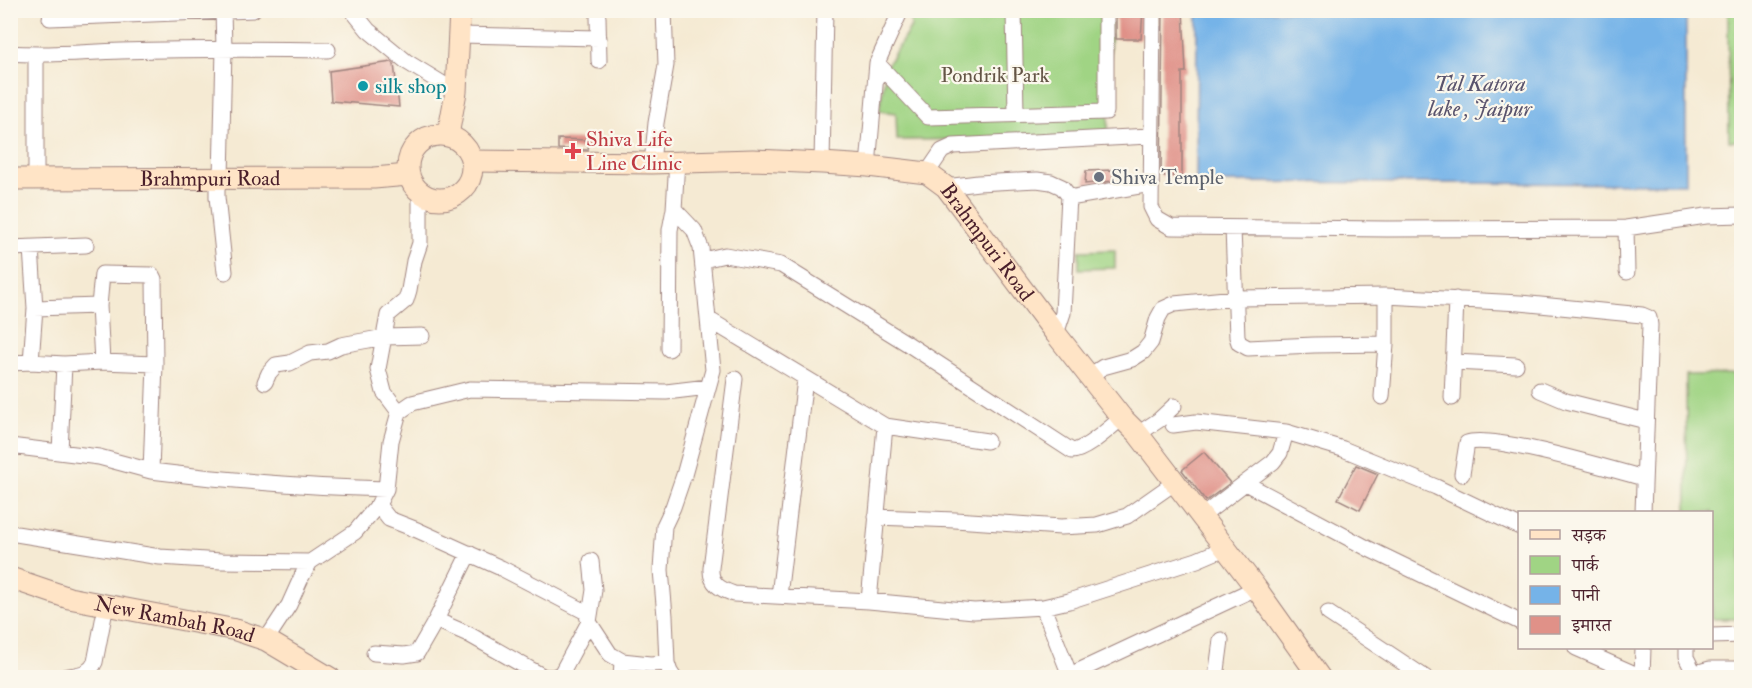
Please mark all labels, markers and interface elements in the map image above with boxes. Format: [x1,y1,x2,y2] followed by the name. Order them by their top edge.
[940,62,1050,89] park label: Pondrik Park
[1427,70,1533,123] water label: Tal Katora lake , Jaipur
[375,73,447,100] place label: silk shop
[356,79,370,93] marker: silk shop
[586,126,682,177] place label: Shiva Life Line Clinic
[564,142,582,160] marker: Shiva Life Line Clinic
[1111,164,1224,191] place label: Shiva Temple
[140,165,281,192] street label: Brahmpuri Road
[1092,170,1106,184] marker: Shiva Temple
[934,178,1041,307] street label: Brahmpuri Road
[1518,511,1713,649] legend
[1571,524,1607,547] text: सड़क
[1571,554,1600,577] text: पार्क
[1571,584,1601,607] text: पानी
[92,590,259,649] street label: New Rambah Road
[1571,614,1612,637] text: इमारत

